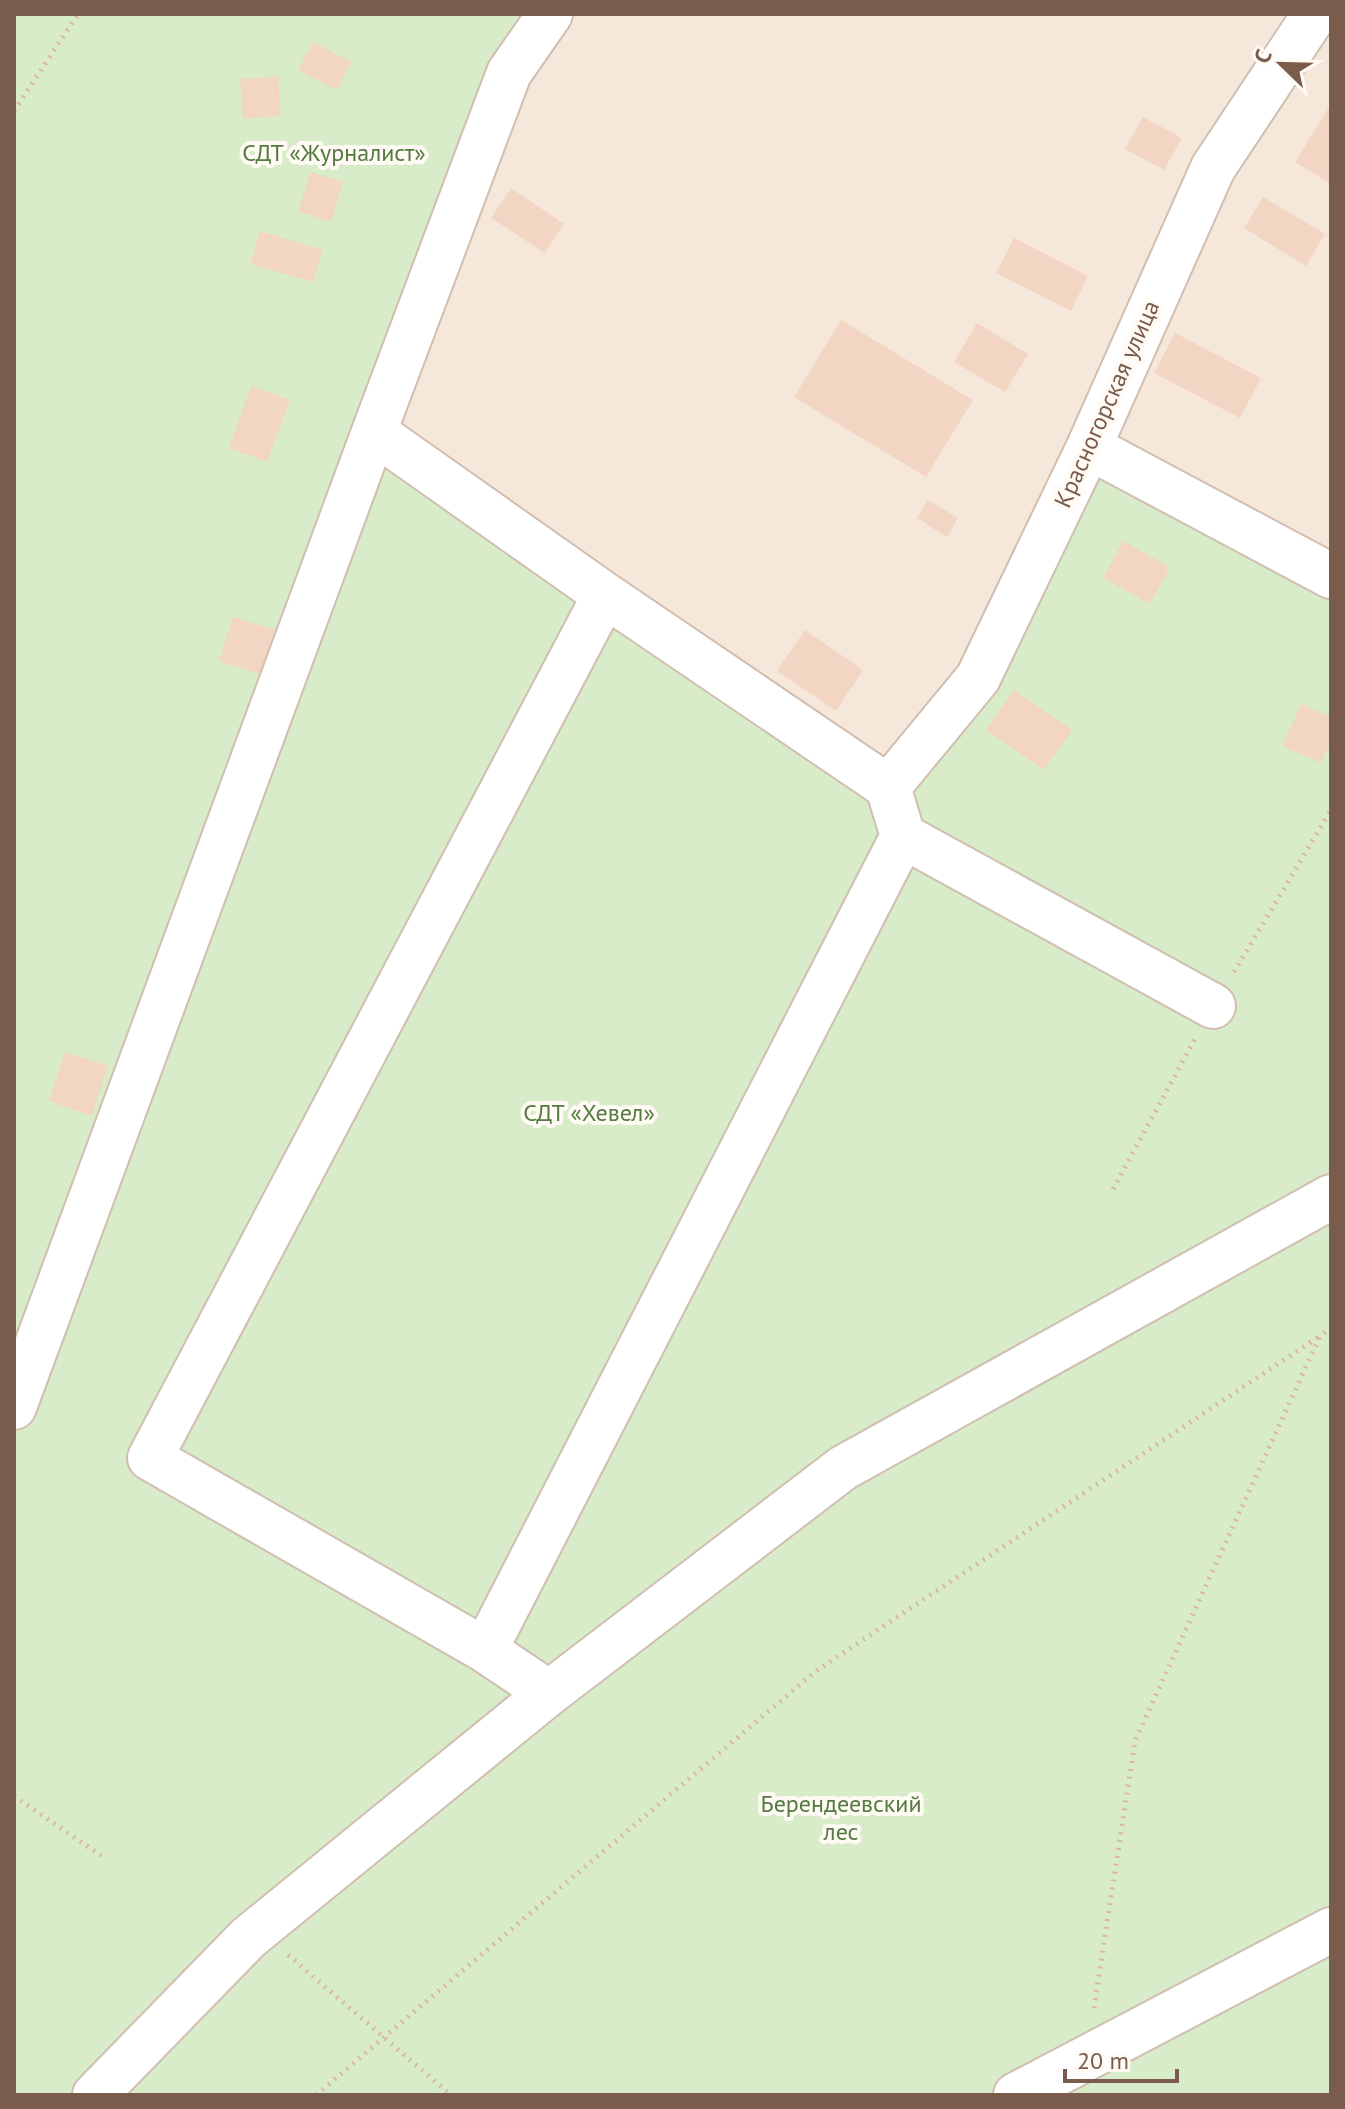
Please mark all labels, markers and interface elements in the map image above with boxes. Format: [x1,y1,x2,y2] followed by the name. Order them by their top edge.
[1241,24,1321,104] north arrow
[1247,45,1278,67] text: С
[242,137,426,168] park label: СДТ «Журналист»
[1047,295,1166,512] street label: Красногорская улица
[523,1097,655,1128] park label: СДТ «Хевел»
[760,1788,922,1847] park label: Берендеевский лес
[1065,2033,1177,2083] scale bar
[1077,2045,1129,2076] text: 20 m

